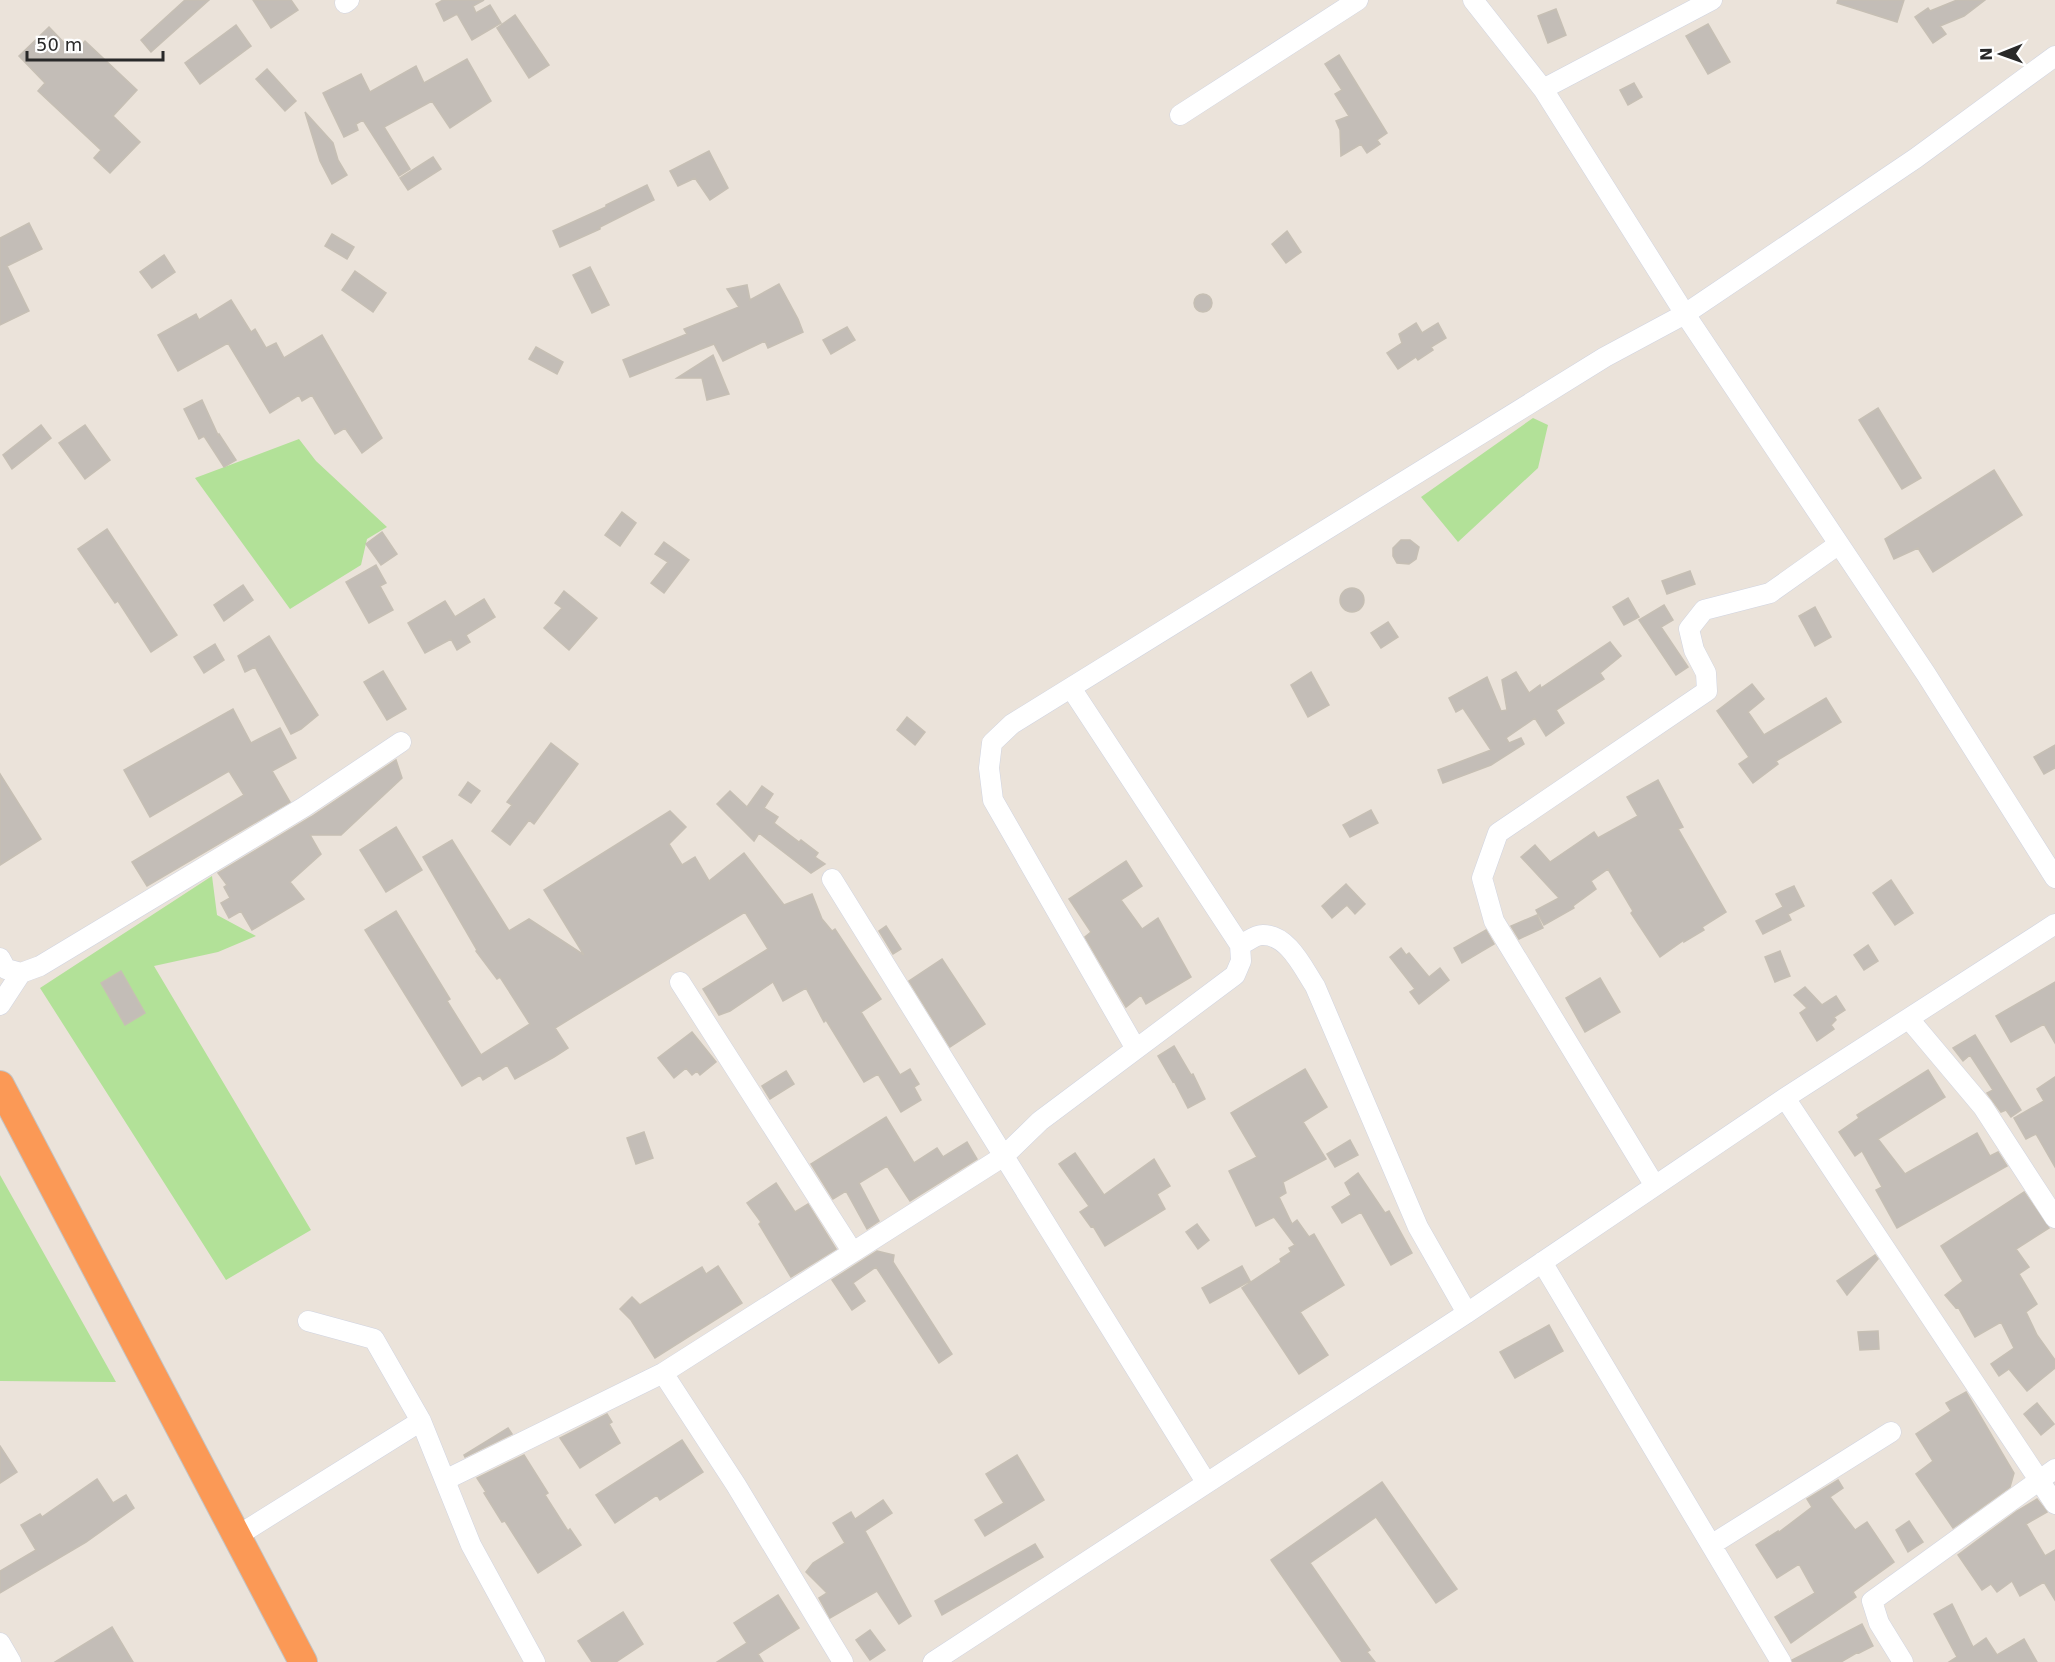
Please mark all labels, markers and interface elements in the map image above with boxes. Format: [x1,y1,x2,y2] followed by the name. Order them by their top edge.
[27,24,164,62] scale bar
[1971,24,2031,84] north arrow
[36,34,82,55] text: 50 m
[1977,47,1996,61] text: N

